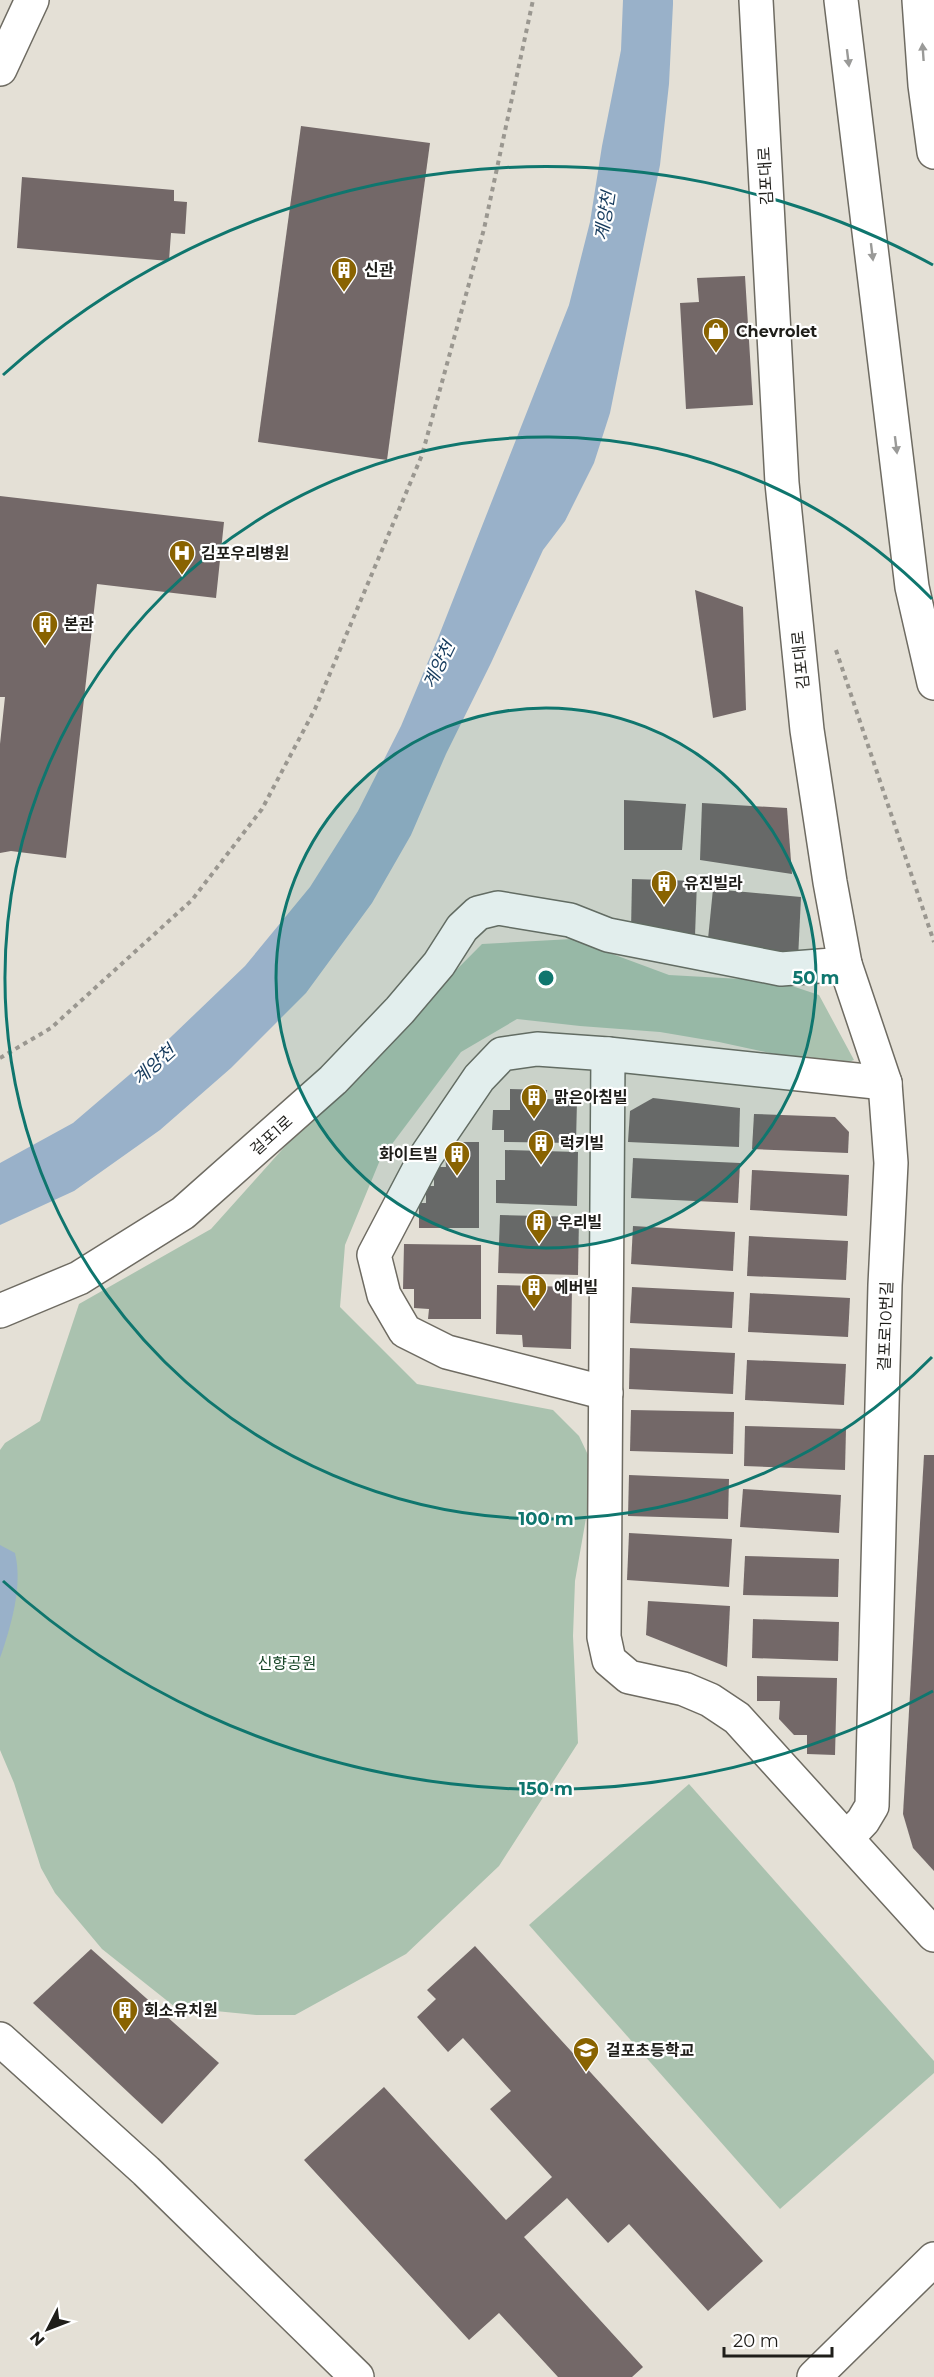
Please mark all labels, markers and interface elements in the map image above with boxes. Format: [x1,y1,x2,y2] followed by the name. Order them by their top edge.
[918,43,928,62] one-way arrow
[844,49,853,68] one-way arrow
[754,146,777,206] street label: 김포대로
[590,187,620,242] water label: 계양천
[867,242,877,261] one-way arrow
[329,255,359,293] building icon: 신관
[364,261,394,280] place label: 신관
[701,316,731,354] shop icon: Chevrolet
[736,322,817,341] place label: Chevrolet
[891,436,900,455] one-way arrow
[167,538,197,576] hospital icon: 김포우리병원
[201,544,289,563] place label: 김포우리병원
[30,609,60,647] building icon: 본관
[64,615,94,634] place label: 본관
[788,629,813,690] street label: 김포대로
[418,636,461,692] water label: 계양천
[649,868,679,906] building icon: 유진빌라
[684,874,743,893] place label: 유진빌라
[793,967,839,989] text: 50 m
[536,968,556,988] centre of rings
[128,1039,182,1090] water label: 계양천
[519,1082,549,1120] building icon: 맑은아침빌
[554,1088,628,1107] place label: 맑은아침빌
[246,1111,296,1159] street label: 걸포1로
[526,1128,556,1166] building icon: 럭키빌
[560,1134,604,1153] place label: 럭키빌
[442,1139,472,1177] building icon: 화이트빌
[379,1145,438,1164] place label: 화이트빌
[524,1207,554,1245] building icon: 우리빌
[558,1213,602,1232] place label: 우리빌
[519,1272,549,1310] building icon: 에버빌
[554,1278,598,1297] place label: 에버빌
[874,1281,897,1371] street label: 걸포로10번길
[518,1508,574,1530] text: 100 m
[258,1654,316,1673] park label: 신향공원
[519,1778,573,1800] text: 150 m
[110,1995,140,2033] building icon: 회소유치원
[144,2001,218,2020] place label: 회소유치원
[571,2035,601,2073] school or university icon: 걸포초등학교
[606,2041,695,2060] place label: 걸포초등학교
[18,2299,78,2359] north arrow
[724,2320,832,2358] scale bar
[26,2328,49,2350] text: N
[733,2330,779,2352] text: 20 m

